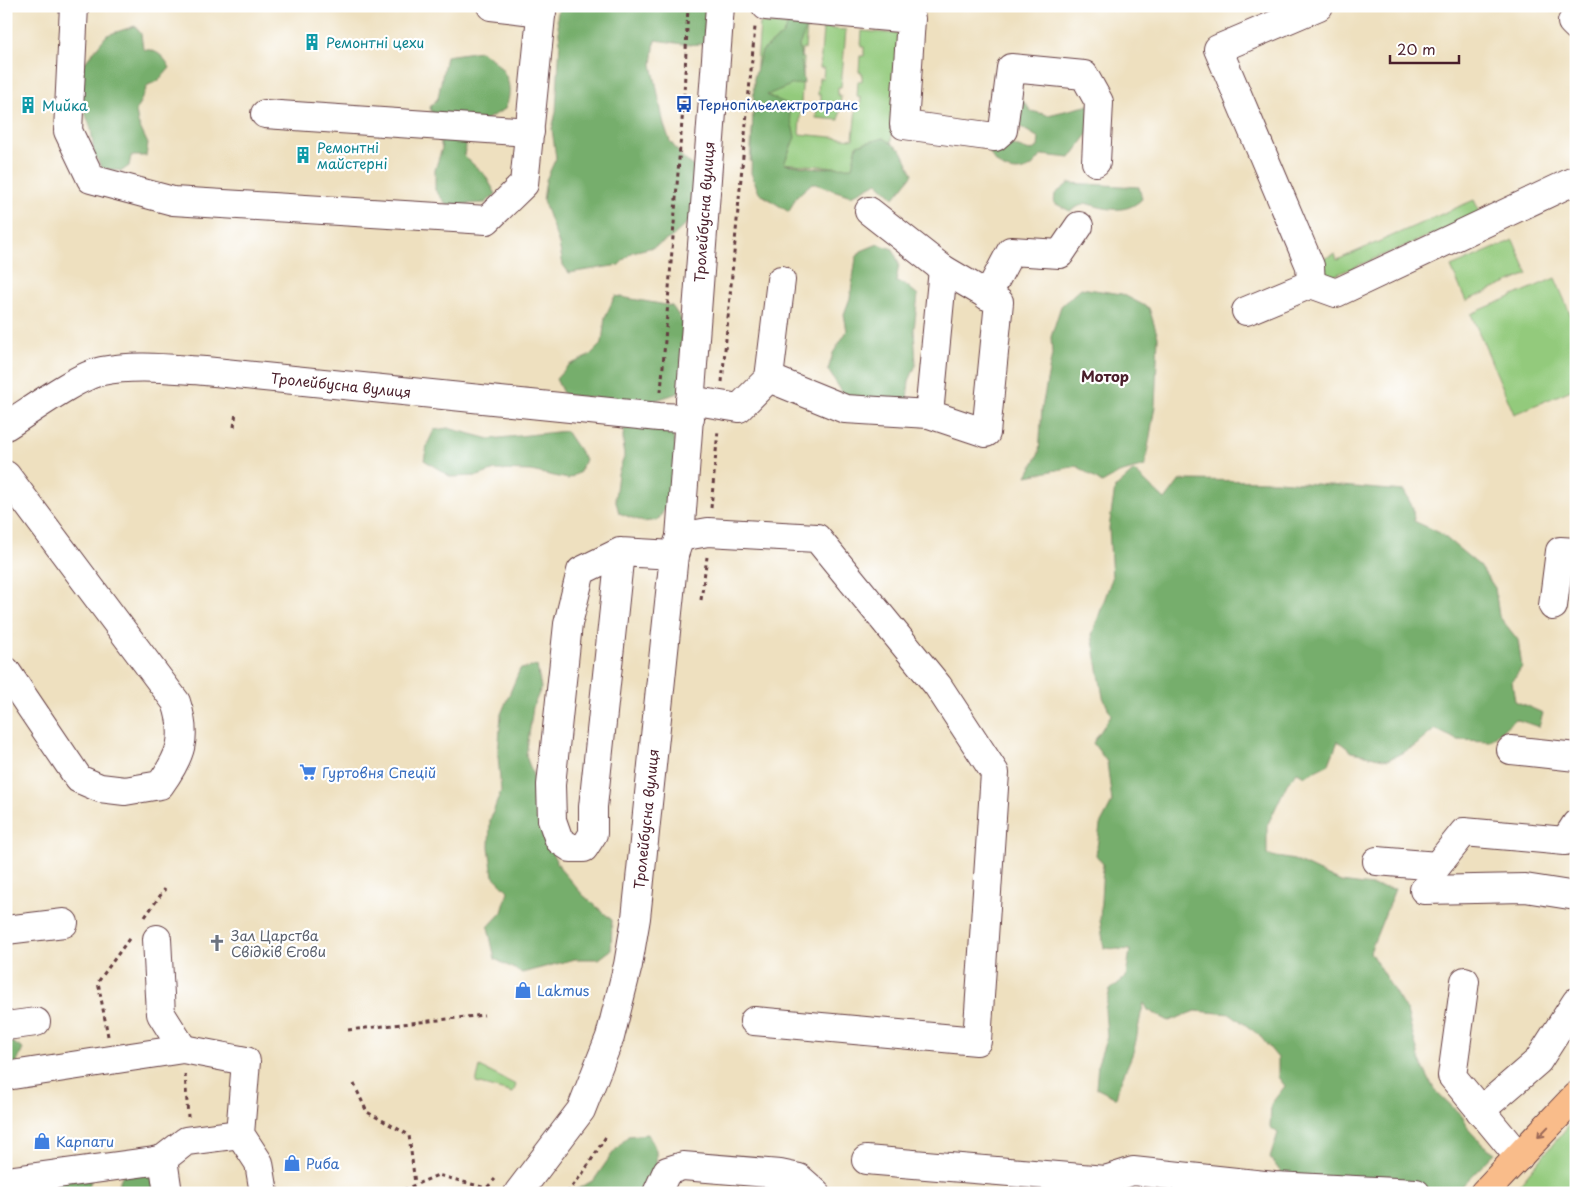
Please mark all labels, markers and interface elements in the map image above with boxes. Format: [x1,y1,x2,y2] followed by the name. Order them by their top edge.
[302,32,322,52] building icon: Ремонтні цехи
[326,32,424,53] place label: Ремонтні цехи
[1390,32,1458,64] scale bar
[1397,37,1436,60] text: 20 m
[674,94,694,114] bus stop icon: Тернопільелектротранс
[698,94,858,115] place label: Тернопільелектротранс
[18,95,38,115] building icon: Мийка
[42,95,88,116] place label: Мийка
[317,137,388,174] place label: Ремонтні майстерні
[689,141,719,283] street label: Тролейбусна вулиця
[293,145,313,165] building icon: Ремонтні майстерні
[1081,364,1129,387] district label: Мотор
[270,367,412,403] street label: Тролейбусна вулиця
[628,748,664,890] street label: Тролейбусна вулиця
[298,762,318,782] supermarket icon: Гуртовня Спецій
[322,762,436,783] place label: Гуртовня Спецій
[231,925,326,962] place label: Зал Царства Свідків Єгови
[207,933,227,953] church icon: Зал Царства Свідків Єгови
[513,980,533,1000] shop icon: Lakmus
[537,980,589,1001] place label: Lakmus
[1537,1126,1549,1139] one-way arrow
[32,1131,52,1151] shop icon: Карпати
[56,1131,114,1152] place label: Карпати
[282,1153,302,1173] shop icon: Риба
[306,1153,340,1174] place label: Риба

